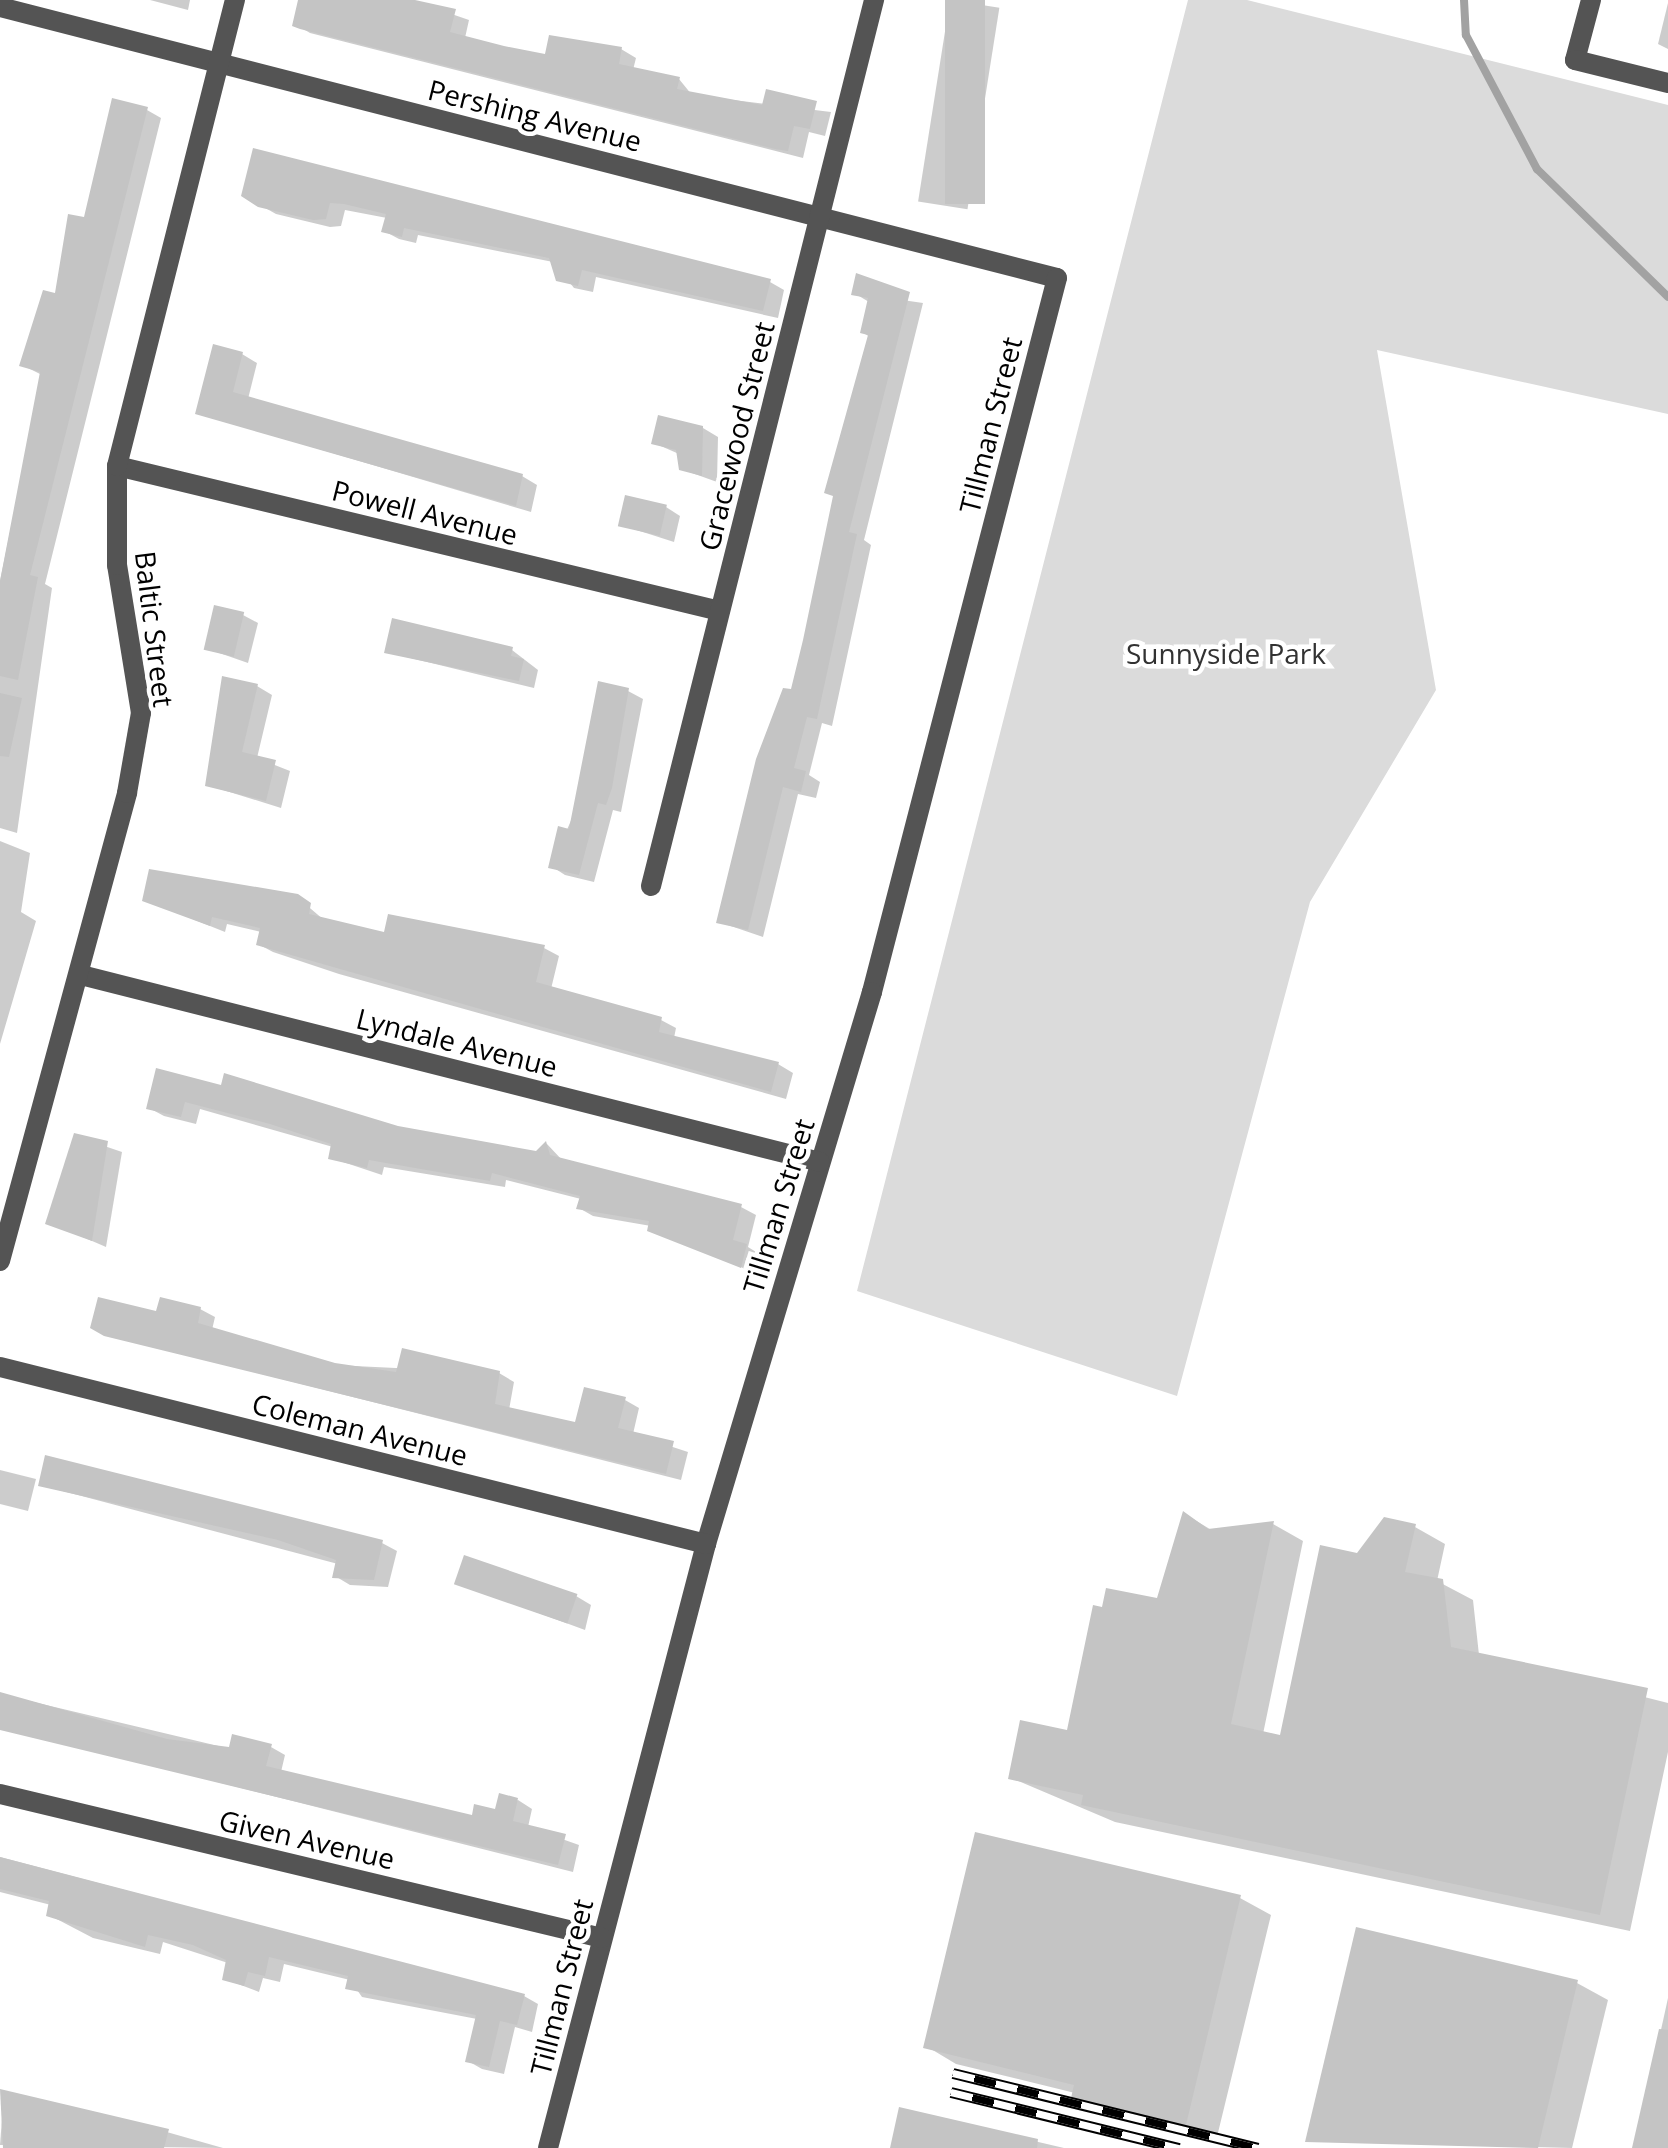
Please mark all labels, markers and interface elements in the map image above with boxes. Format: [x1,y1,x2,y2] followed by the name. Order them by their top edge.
[425,72,645,158] street label: Pershing Avenue
[691,318,781,554] street label: Gracewood Street
[952,333,1028,517] street label: Tillman Street
[329,473,521,551] street label: Powell Avenue
[129,549,181,709] street label: Baltic Street
[1126,636,1326,670] park label: Sunnyside Park
[353,1001,561,1083] street label: Lyndale Avenue
[736,1115,820,1297] street label: Tillman Street
[249,1386,471,1472] street label: Coleman Avenue
[216,1802,398,1876] street label: Given Avenue
[523,1895,599,2079] street label: Tillman Street

